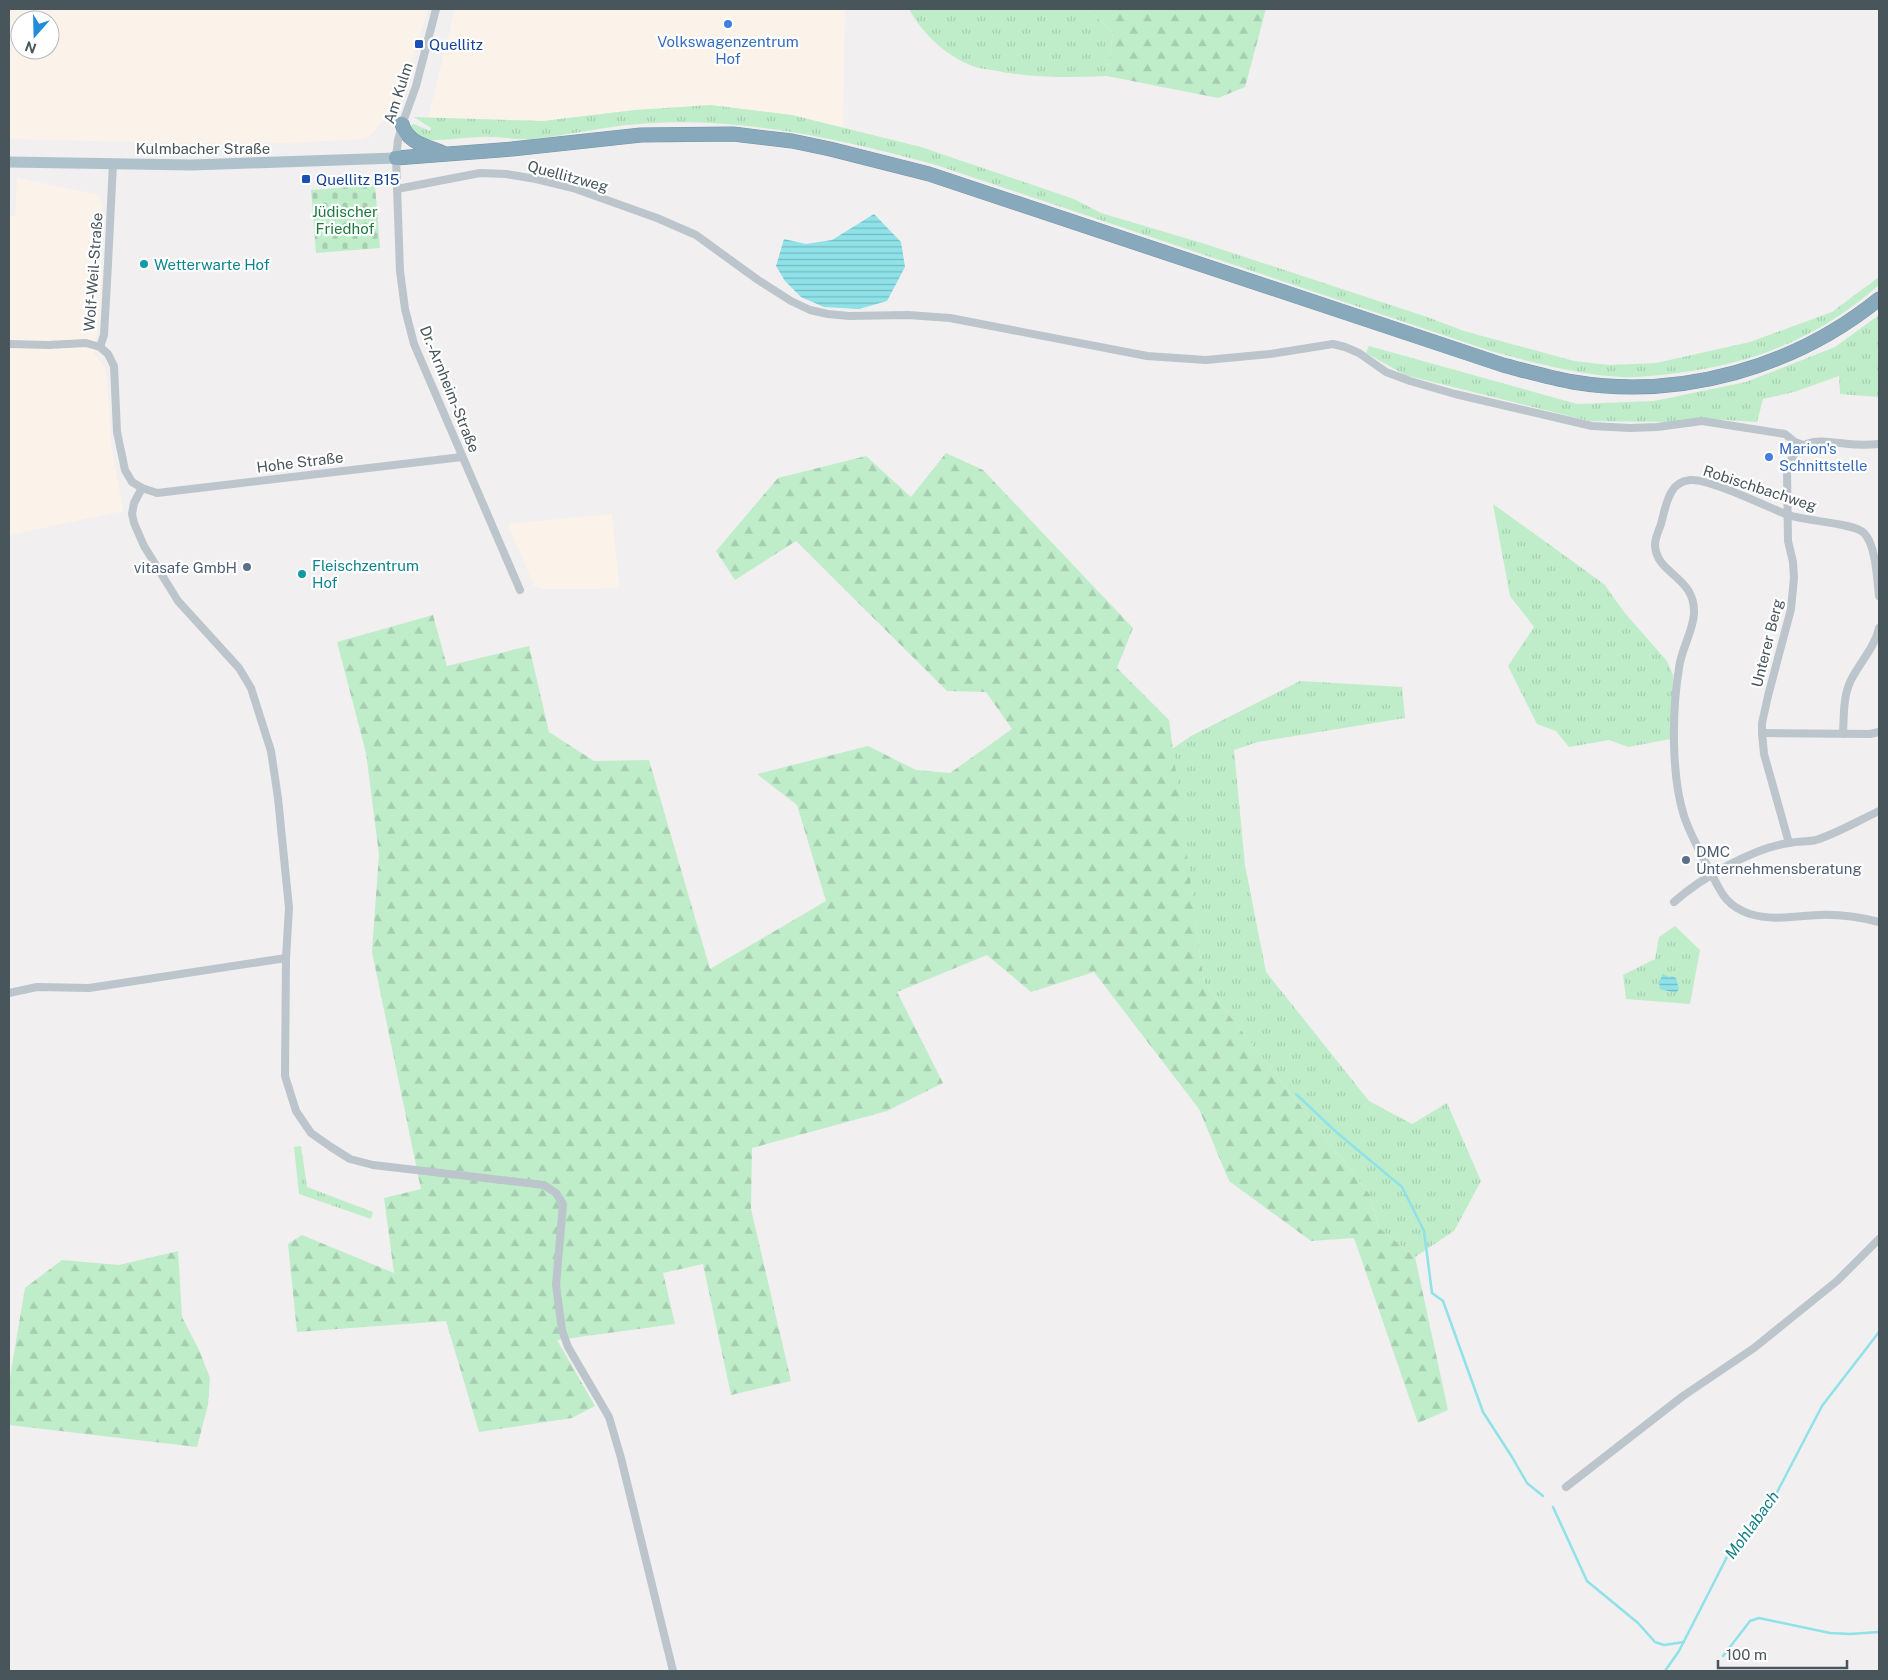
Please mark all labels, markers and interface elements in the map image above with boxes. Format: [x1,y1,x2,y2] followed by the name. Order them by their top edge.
[10,10,60,60] north arrow
[722,18,734,30] marker: Volkswagenzentrum Hof
[657,33,799,67] place label: Volkswagenzentrum Hof
[429,36,483,53] place label: Quellitz
[23,38,38,57] text: N
[413,38,425,50] marker: Quellitz
[380,60,416,126] street label: Am Kulm
[136,140,270,157] street label: Kulmbacher Straße
[526,157,610,195] street label: Quellitzweg
[316,171,399,188] place label: Quellitz B15
[300,173,312,185] marker: Quellitz B15
[312,203,378,237] park label: Jüdischer Friedhof
[80,212,106,332] street label: Wolf-Weil-Straße
[154,256,270,273] place label: Wetterwarte Hof
[138,258,150,270] marker: Wetterwarte Hof
[417,323,483,455] street label: Dr.-Arnheim-Straße
[1779,440,1868,474] place label: Marion's Schnittstelle
[256,448,344,476] street label: Hohe Straße
[1763,451,1775,463] marker: Marion's Schnittstelle
[1701,462,1819,514] street label: Robischbachweg
[312,557,419,591] place label: Fleischzentrum Hof
[134,559,237,576] place label: vitasafe GmbH
[241,561,253,573] marker: vitasafe GmbH
[296,568,308,580] marker: Fleischzentrum Hof
[1748,597,1786,689] street label: Unterer Berg
[1696,843,1862,877] place label: DMC Unternehmensberatung
[1680,854,1692,866] marker: DMC Unternehmensberatung
[1721,1487,1783,1563] water label: Mohlabach
[1718,1638,1847,1670] scale bar
[1726,1646,1767,1663] text: 100 m

